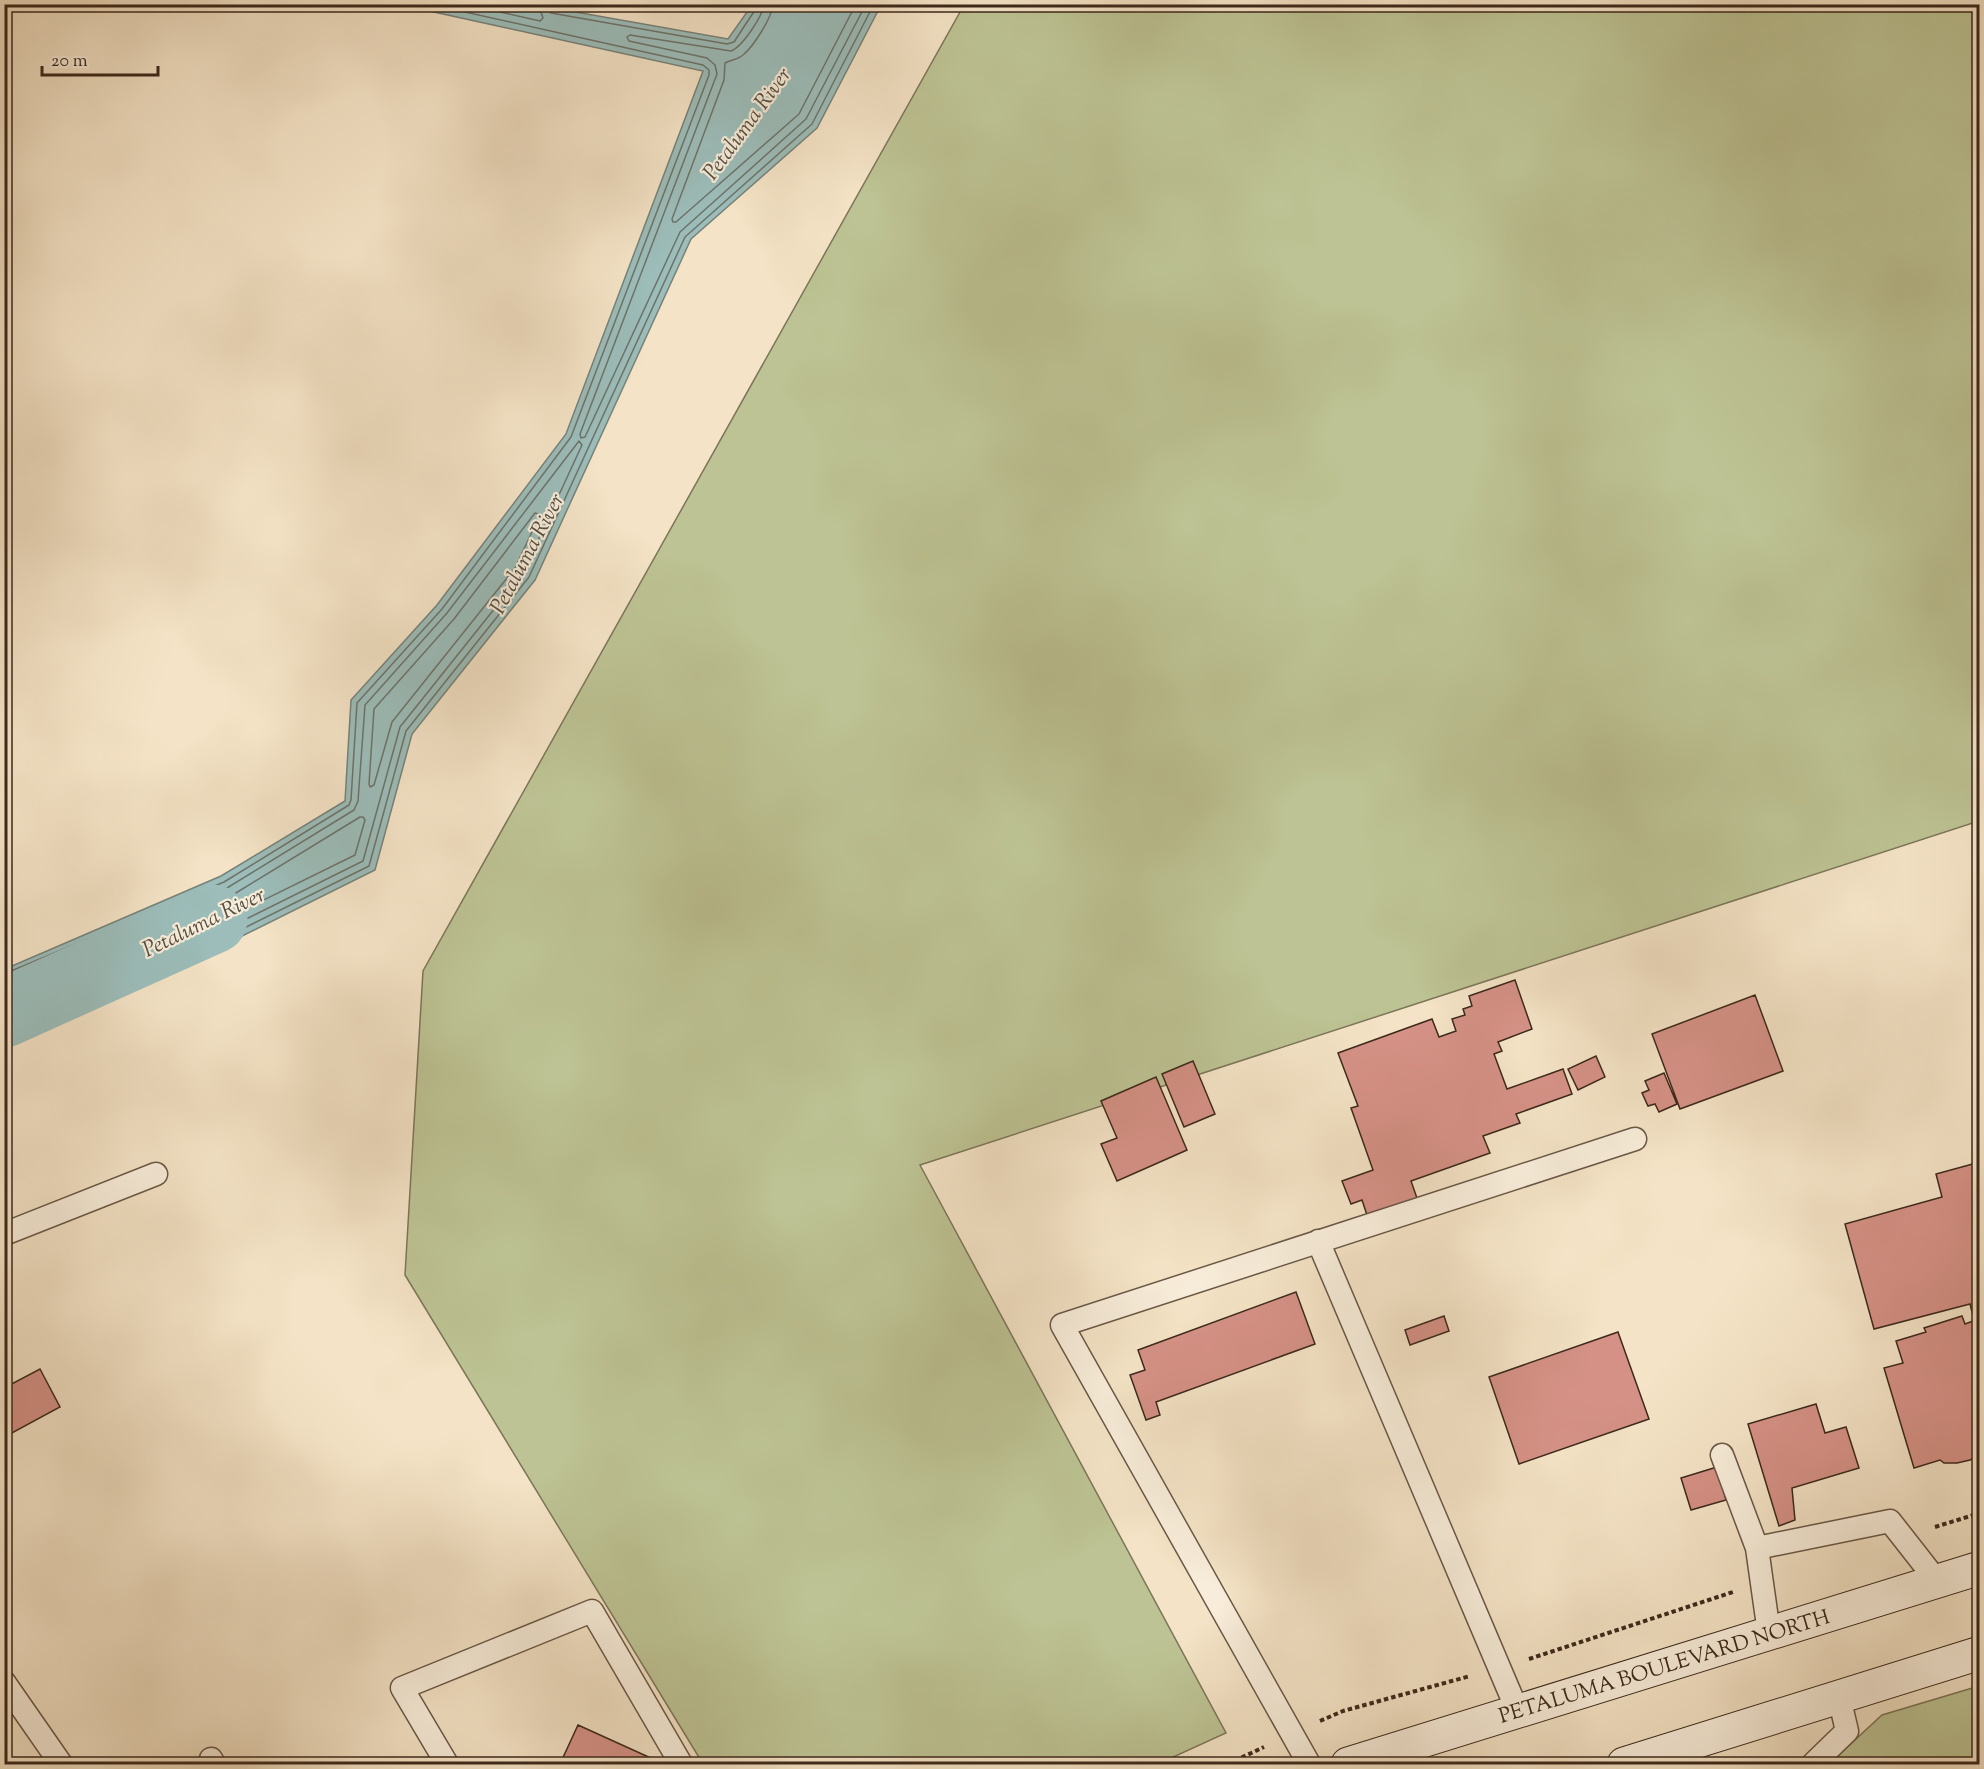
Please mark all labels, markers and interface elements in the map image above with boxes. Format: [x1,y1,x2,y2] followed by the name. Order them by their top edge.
[42,39,158,77] scale bar
[51,49,88,75] text: 20 m
[697,61,801,188] water label: Petaluma River
[483,488,574,620] water label: Petaluma River
[138,880,271,967] water label: Petaluma River
[1495,1603,1834,1733] street label: PETALUMA BOULEVARD NORTH

